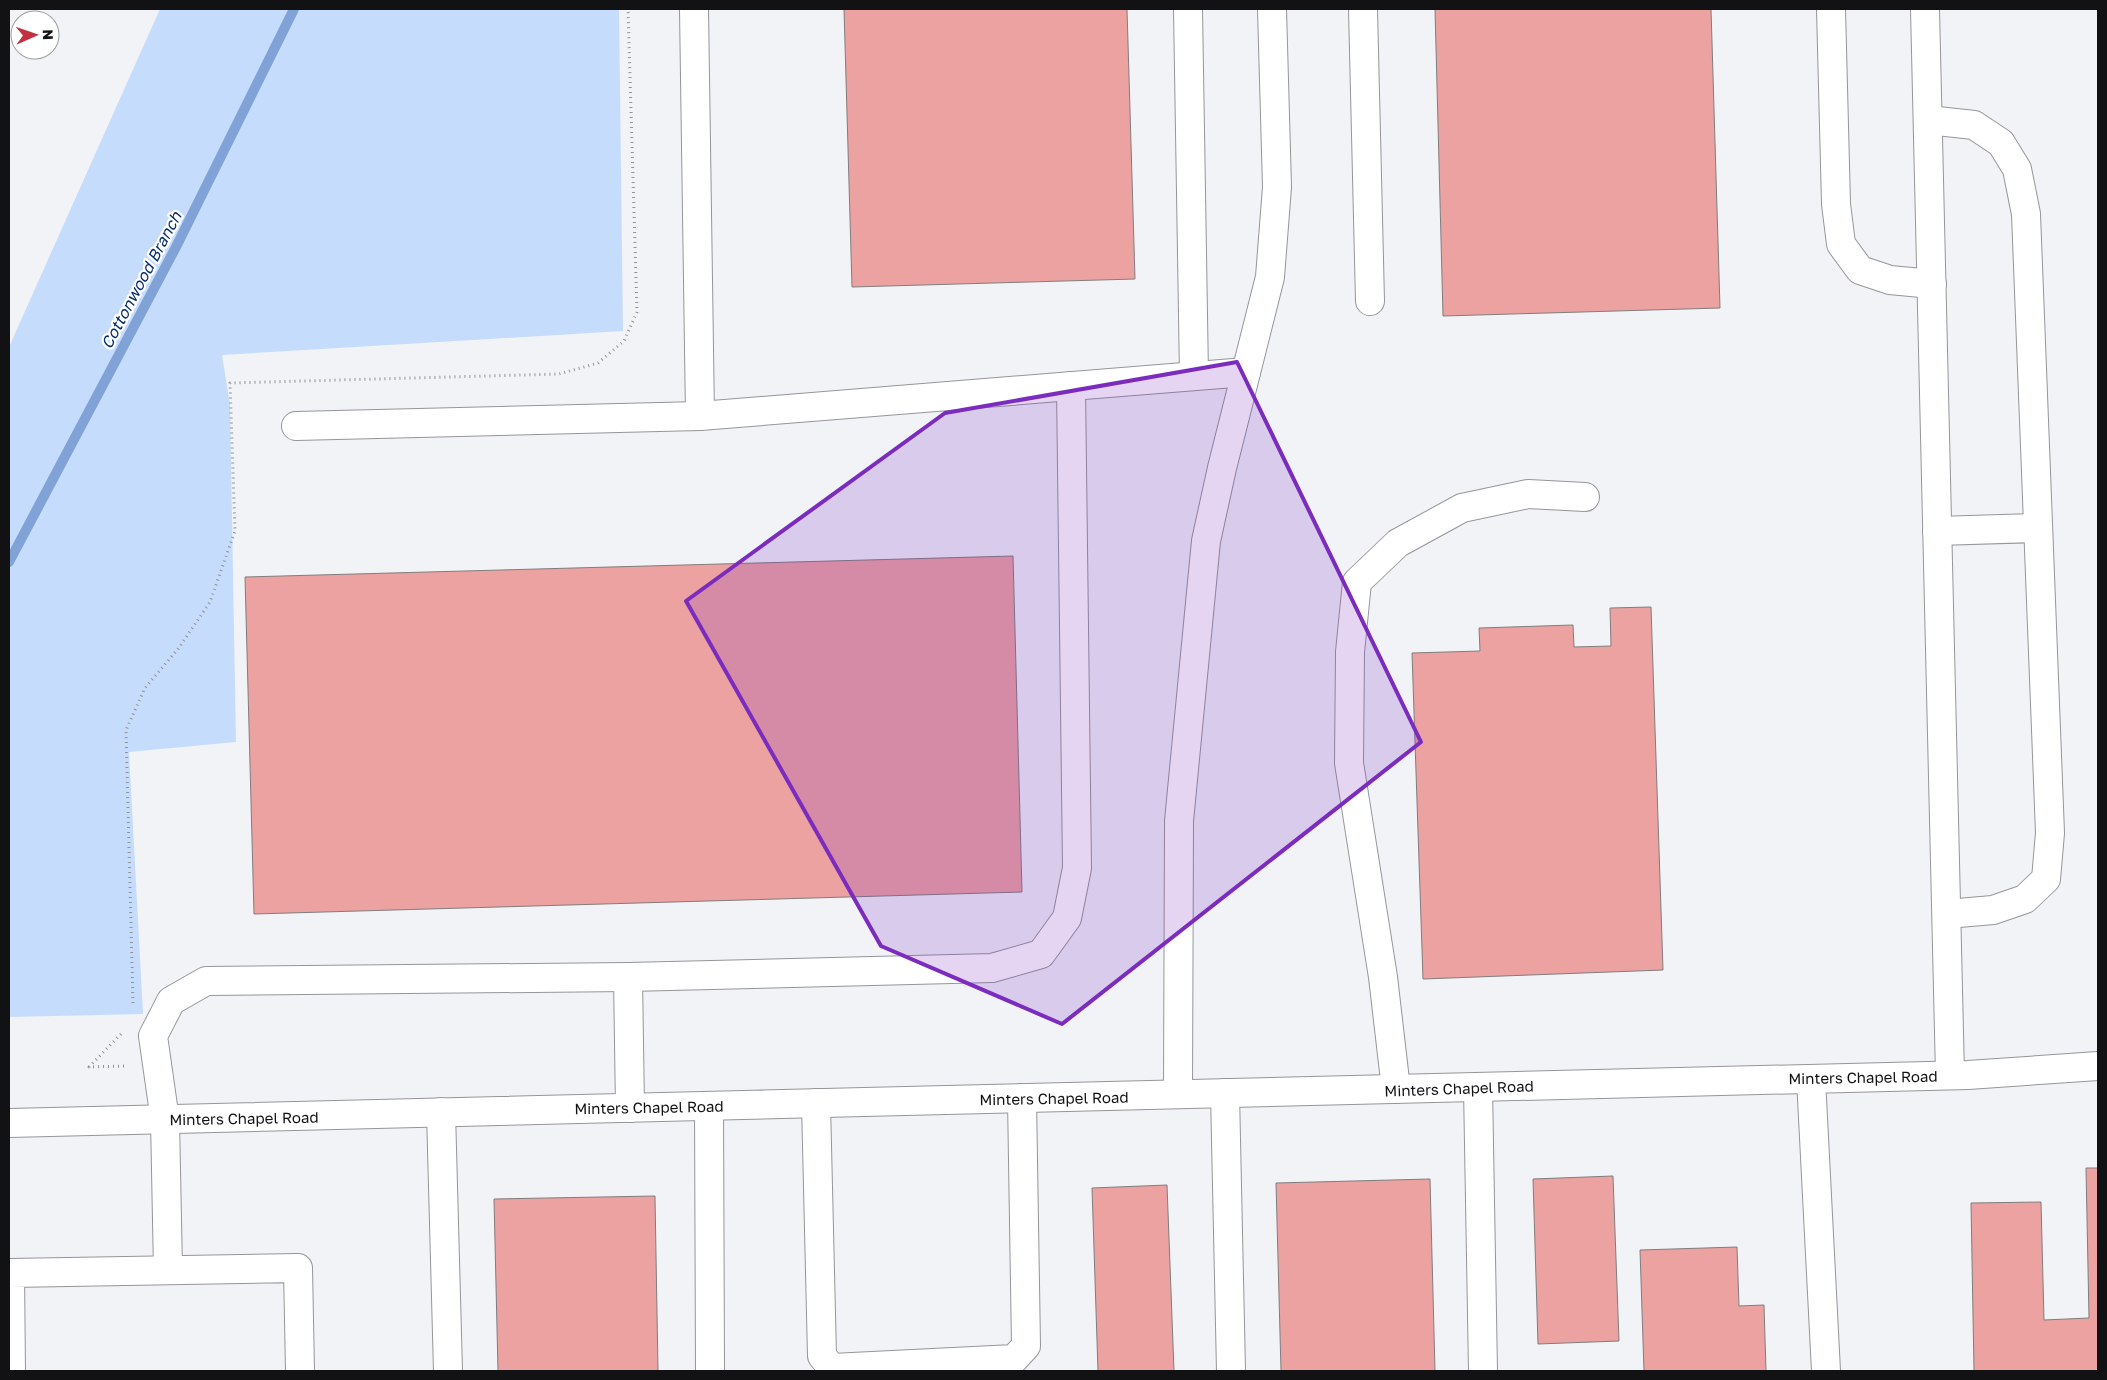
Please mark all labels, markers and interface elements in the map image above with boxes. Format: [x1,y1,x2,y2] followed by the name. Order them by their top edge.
[10,10,60,60] north arrow
[40,29,57,40] text: N
[96,207,186,352] water label: Cottonwood Branch
[1788,1067,1938,1087] street label: Minters Chapel Road
[1384,1076,1534,1100] street label: Minters Chapel Road
[979,1088,1129,1108] street label: Minters Chapel Road
[574,1097,724,1117] street label: Minters Chapel Road
[169,1108,319,1128] street label: Minters Chapel Road

